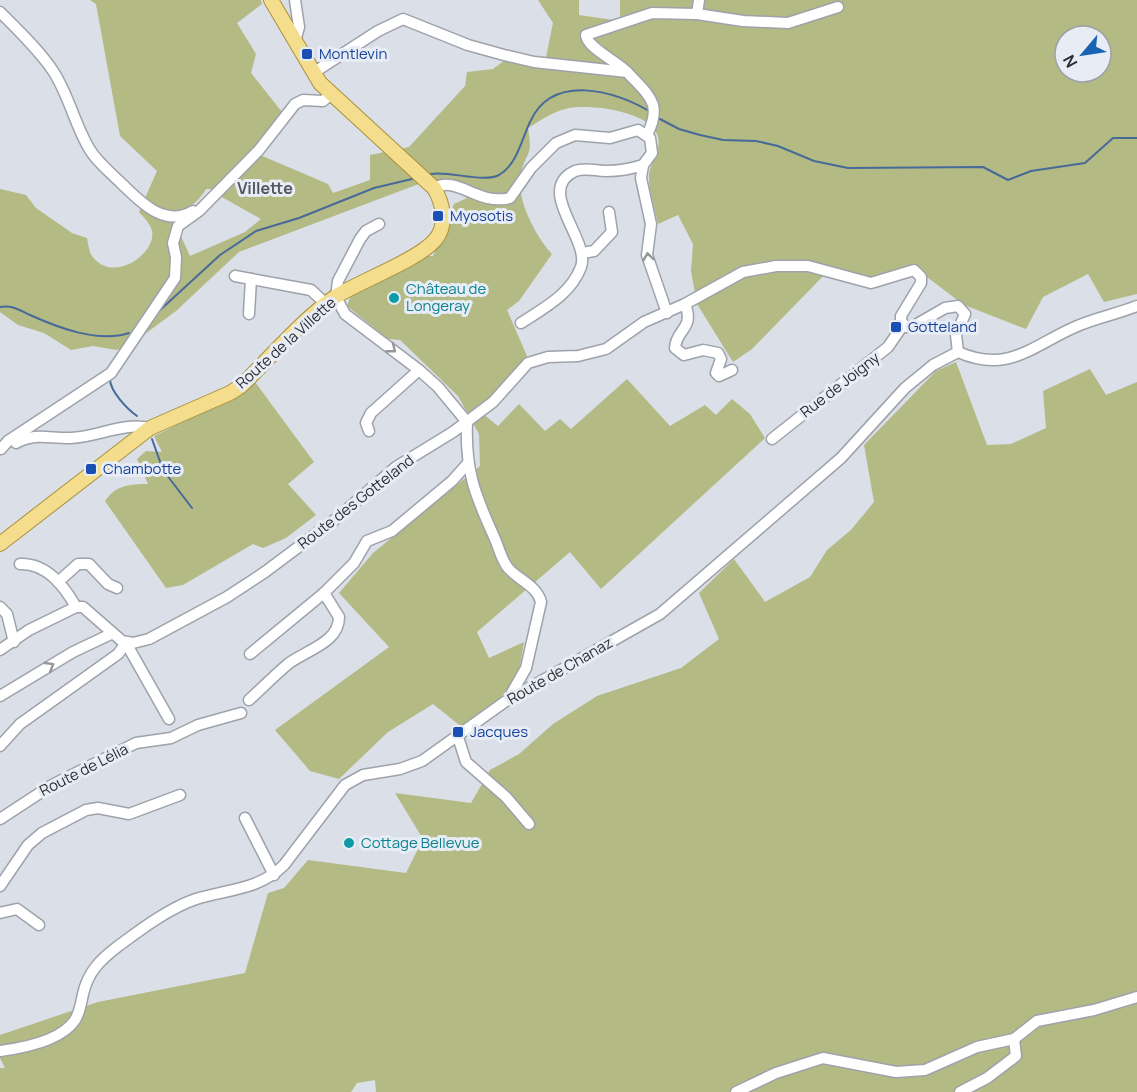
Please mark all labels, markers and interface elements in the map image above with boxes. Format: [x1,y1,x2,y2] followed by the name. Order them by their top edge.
[1053,24,1113,84] north arrow
[319,43,387,64] place label: Montlevin
[300,47,314,61] marker: Montlevin
[1057,51,1082,72] text: N
[237,177,293,199] district label: Villette
[450,205,513,226] place label: Myosotis
[431,209,445,223] marker: Myosotis
[642,253,655,262] one-way arrow
[406,278,486,316] place label: Château de Longeray
[387,291,401,305] marker: Château de Longeray
[231,292,340,393] street label: Route de la Villette
[908,316,977,337] place label: Gotteland
[889,320,903,334] marker: Gotteland
[385,341,396,352] one-way arrow
[796,347,884,422] street label: Rue de Joigny
[293,450,418,554] street label: Route des Gotteland
[103,458,182,479] place label: Chambotte
[84,462,98,476] marker: Chambotte
[503,632,616,709] street label: Route de Chanaz
[44,661,54,673] one-way arrow
[470,721,528,742] place label: Jacques
[451,725,465,739] marker: Jacques
[36,738,132,801] street label: Route de Lélia
[361,832,480,853] place label: Cottage Bellevue
[342,836,356,850] marker: Cottage Bellevue

